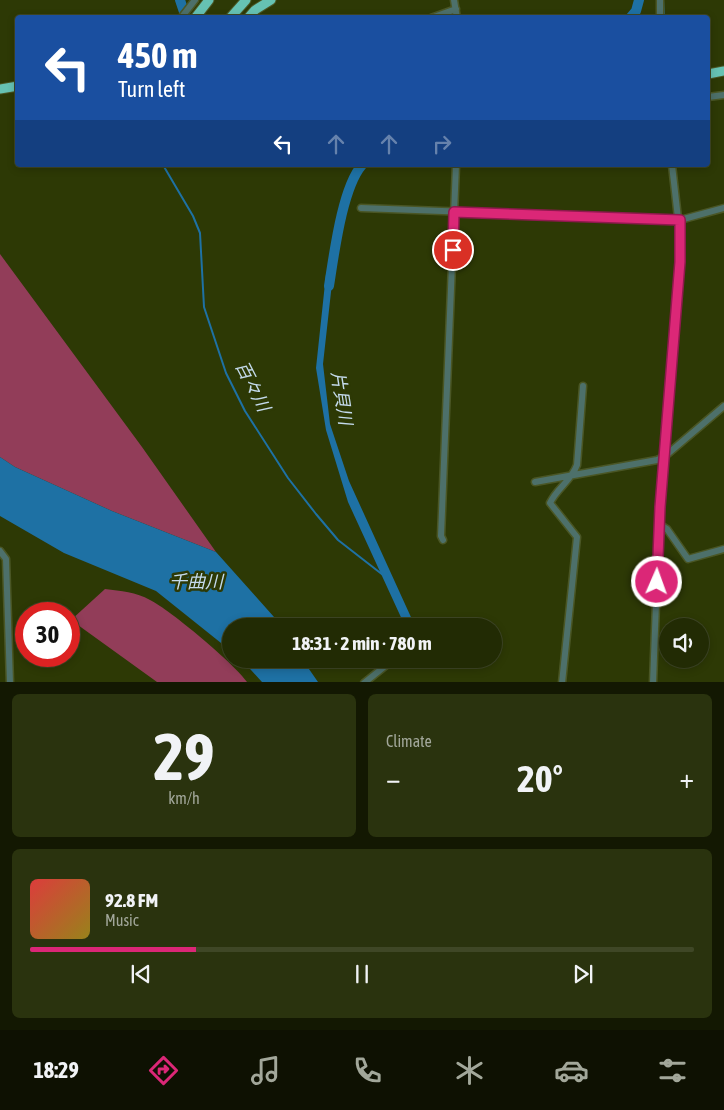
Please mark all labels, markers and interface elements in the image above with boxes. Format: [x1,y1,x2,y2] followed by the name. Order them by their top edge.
[35,35,100,100] icon: left
[118,35,197,75] text: 450 m
[118,76,185,102] text: Turn left
[269,130,297,158] icon: left
[322,130,350,158] icon: ahead
[375,130,403,158] icon: ahead
[428,130,456,158] icon: right
[432,229,474,271] pin
[439,236,467,264] icon: arrive
[231,357,276,417] water label: 百々川
[327,370,357,428] water label: 片貝川
[630,555,682,607] position arrow
[169,571,225,592] water label: 千曲川
[15,602,80,667] speed limit sign: 30
[659,618,709,668] map controls
[659,618,709,668] button: sound
[292,632,432,654] text: 18:31 · 2 min · 780 m
[153,719,215,794] text: 29
[386,732,432,750] text: Climate
[517,757,563,800] text: 20°
[386,762,401,794] text: −
[679,762,694,794] text: +
[168,789,200,807] text: km/h
[105,889,158,911] text: 92.8 FM
[105,911,139,929] text: Music
[127,960,155,988] icon: previous
[348,960,376,988] icon: pause
[569,960,597,988] icon: next
[146,1053,181,1088] icon: directions
[248,1053,283,1088] icon: music
[350,1053,385,1088] icon: phone
[452,1053,487,1088] icon: climate
[554,1053,589,1088] icon: car
[655,1053,690,1088] icon: filters
[33,1057,79,1083] text: 18:29

